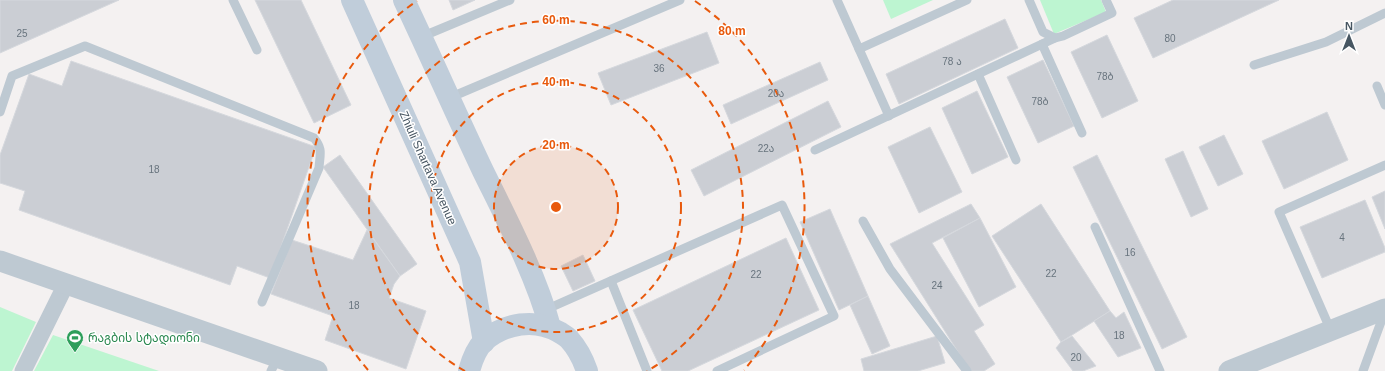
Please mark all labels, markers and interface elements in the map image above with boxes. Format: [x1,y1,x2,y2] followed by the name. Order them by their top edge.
[542,13,570,27] text: 60 m
[1329,16,1369,56] north arrow
[1345,20,1353,32] text: N
[718,24,746,38] text: 80 m
[16,28,28,39] house number: 25
[1164,33,1176,44] house number: 80
[942,56,962,67] house number: 78 ა
[653,63,665,74] house number: 36
[1096,71,1114,82] house number: 78ბ
[542,75,570,89] text: 40 m
[768,88,784,99] house number: 20ა
[1031,96,1049,107] house number: 78ბ
[397,109,460,227] street label: Zhiuli Shartava Avenue
[542,138,570,152] text: 20 m
[758,143,774,154] house number: 22ა
[148,164,160,175] house number: 18
[549,200,563,214] centre of rings
[1339,232,1345,243] house number: 4
[1124,247,1136,258] house number: 16
[1045,268,1057,279] house number: 22
[750,269,762,280] house number: 22
[931,280,943,291] house number: 24
[348,300,360,311] house number: 18
[65,328,85,353] sports icon: რაგბის სტადიონი
[1113,330,1125,341] house number: 18
[88,331,200,346] place label: რაგბის სტადიონი
[1070,352,1082,363] house number: 20

